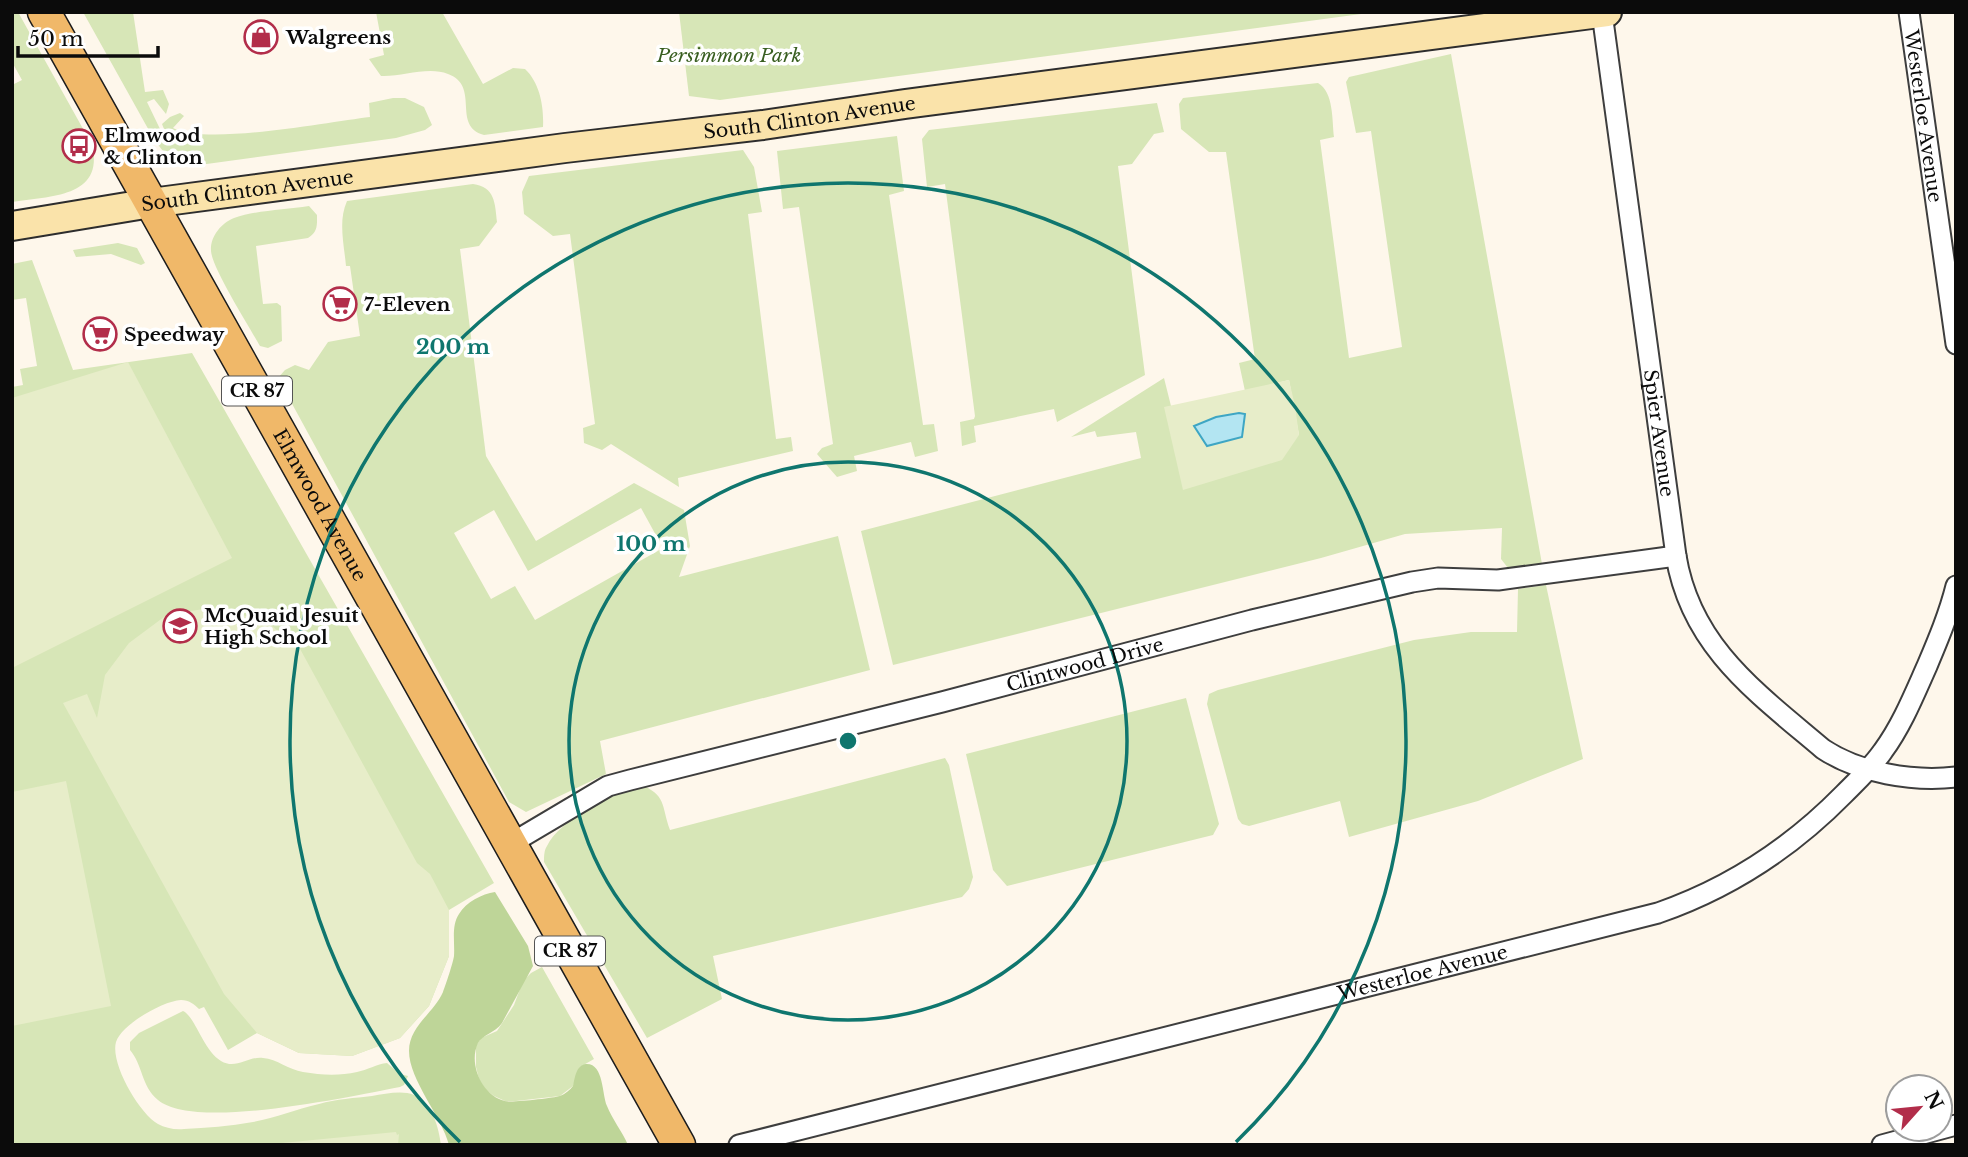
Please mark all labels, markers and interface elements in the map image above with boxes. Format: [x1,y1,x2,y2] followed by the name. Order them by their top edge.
[18,14,158,58] scale bar
[242,18,280,56] shop icon: Walgreens
[28,26,84,52] text: 50 m
[285,26,391,49] place label: Walgreens
[1900,27,1947,204] street label: Westerloe Avenue
[656,44,801,67] park label: Persimmon Park
[702,91,917,143] street label: South Clinton Avenue
[104,124,203,169] place label: Elmwood & Clinton
[60,127,98,165] bus stop icon: Elmwood & Clinton
[139,165,355,216] street label: South Clinton Avenue
[321,285,359,323] supermarket icon: 7-Eleven
[364,293,451,316] place label: 7-Eleven
[81,315,119,353] supermarket icon: Speedway
[124,323,225,346] place label: Speedway
[416,334,490,360] text: 200 m
[1639,368,1679,498] street label: Spier Avenue
[222,376,292,405] road number: CR 87
[268,425,372,585] street label: Elmwood Avenue
[616,531,686,557] text: 100 m
[204,604,359,649] place label: McQuaid Jesuit High School
[161,607,199,645] school or university icon: McQuaid Jesuit High School
[1004,632,1166,696] street label: Clintwood Drive
[836,729,860,753] centre of rings
[535,936,605,966] road number: CR 87
[1334,940,1510,1005] street label: Westerloe Avenue
[1884,1073,1954,1143] north arrow
[1919,1087,1948,1114] text: N

